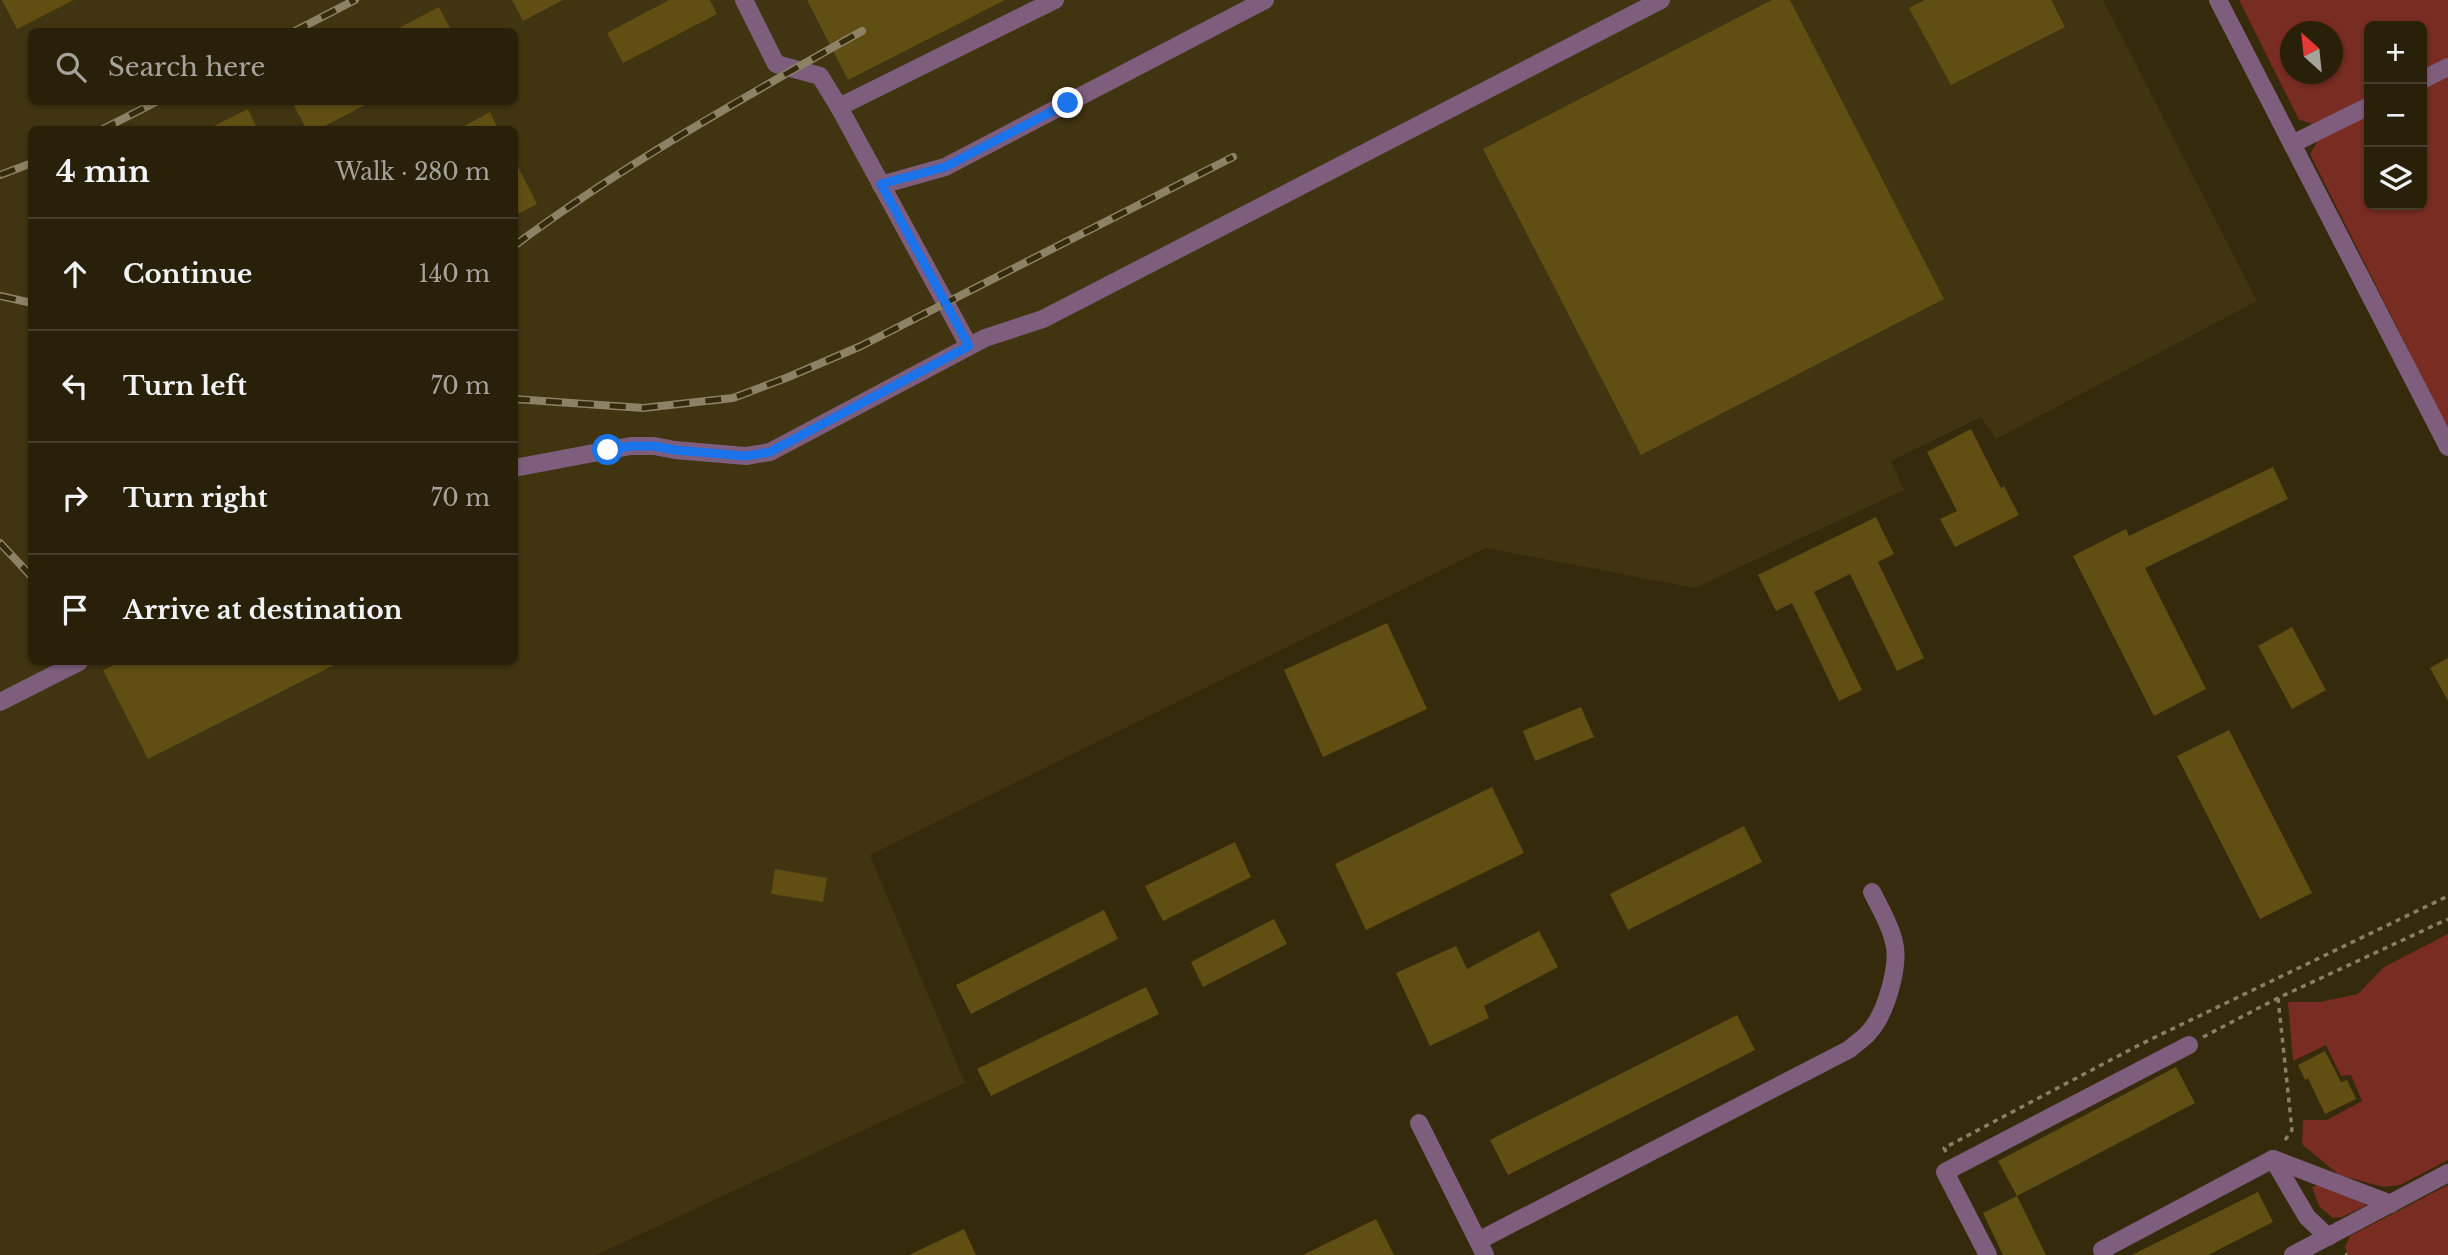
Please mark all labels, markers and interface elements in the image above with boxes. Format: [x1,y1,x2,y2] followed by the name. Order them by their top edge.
[2280,21,2343,84] north arrow
[2364,21,2427,210] map controls
[2364,21,2427,84] button: +
[28,28,518,105] search box
[52,48,90,86] icon: search
[108,51,265,83] text: Search here
[2364,84,2427,147] button: −
[1052,87,1083,118] route end
[2364,147,2427,210] button: layers
[56,153,150,190] text: 4 min
[335,158,490,186] text: Walk · 280 m
[56,255,94,293] icon: ahead
[123,258,252,290] text: Continue
[419,260,490,288] text: 140 m
[56,367,94,405] icon: left
[123,370,247,402] text: Turn left
[431,372,490,400] text: 70 m
[592,434,623,465] route start
[56,479,94,517] icon: right
[123,482,268,514] text: Turn right
[431,484,490,512] text: 70 m
[56,591,94,629] icon: arrive
[123,594,403,626] text: Arrive at destination

